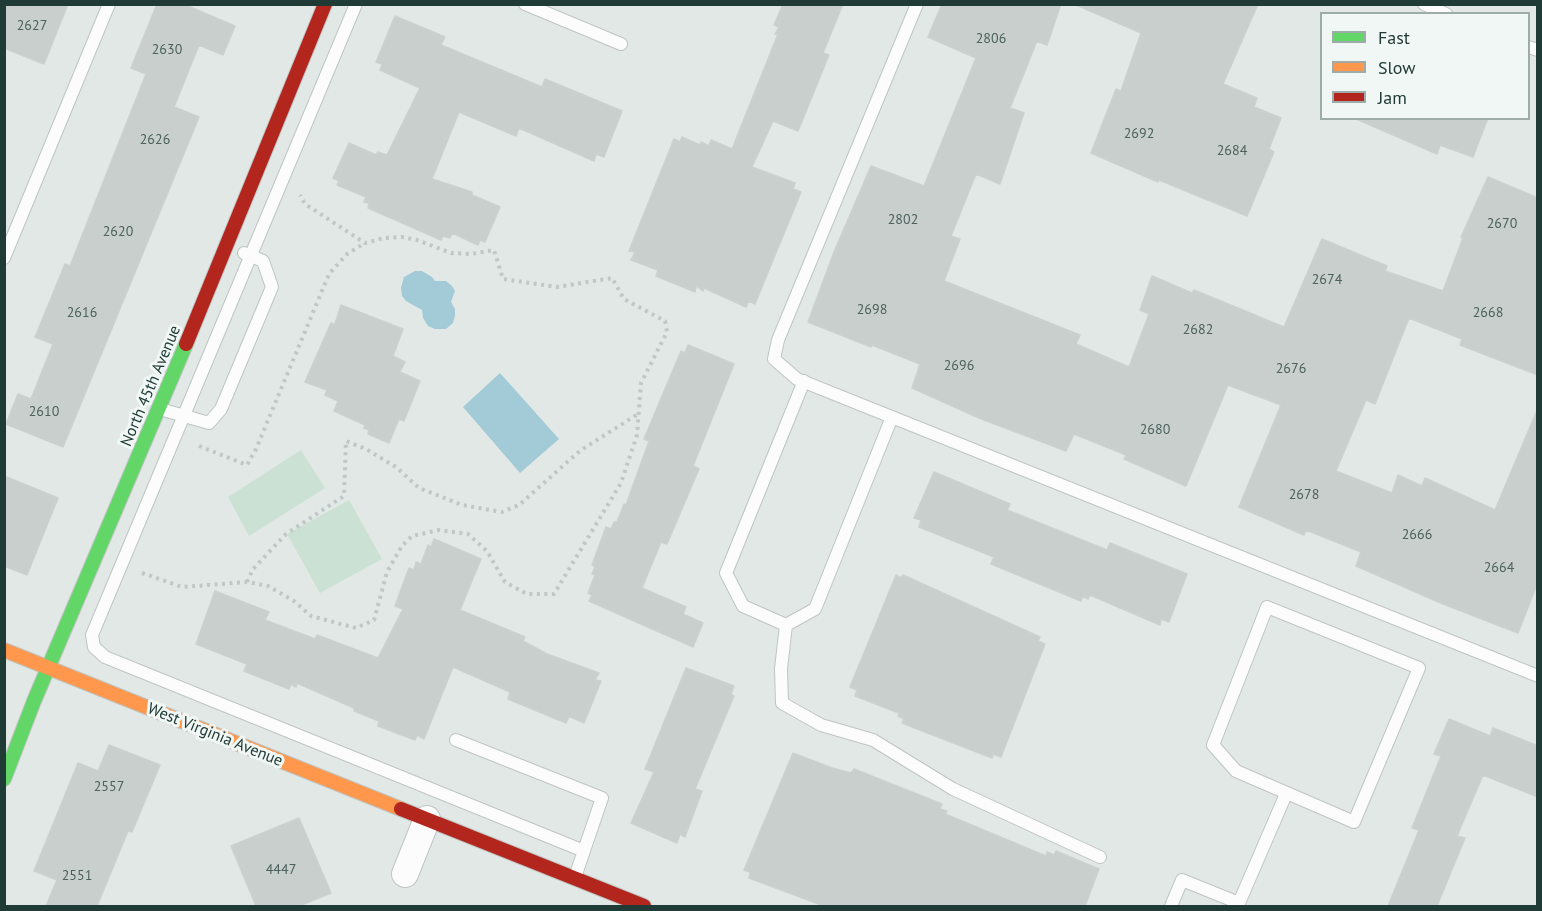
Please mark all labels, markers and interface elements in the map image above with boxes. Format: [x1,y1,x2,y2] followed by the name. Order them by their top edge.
[1320,12,1530,120] legend
[17,18,47,34] house number: 2627
[1378,26,1410,49] text: Fast
[976,31,1006,47] house number: 2806
[152,42,182,58] house number: 2630
[1378,56,1416,79] text: Slow
[1378,86,1407,109] text: Jam
[1124,126,1154,142] house number: 2692
[140,132,170,148] house number: 2626
[1217,143,1247,159] house number: 2684
[888,212,918,228] house number: 2802
[1487,216,1517,232] house number: 2670
[103,224,133,240] house number: 2620
[1312,272,1342,288] house number: 2674
[857,302,887,318] house number: 2698
[67,305,97,321] house number: 2616
[1473,305,1503,321] house number: 2668
[1183,322,1213,338] house number: 2682
[117,323,185,449] street label: North 45th Avenue
[944,358,974,374] house number: 2696
[1276,361,1306,377] house number: 2676
[29,404,59,420] house number: 2610
[1140,422,1170,438] house number: 2680
[1289,487,1319,503] house number: 2678
[1402,527,1432,543] house number: 2666
[1484,560,1514,576] house number: 2664
[145,699,285,771] street label: West Virginia Avenue
[94,779,124,795] house number: 2557
[266,862,296,878] house number: 4447
[62,868,92,884] house number: 2551

